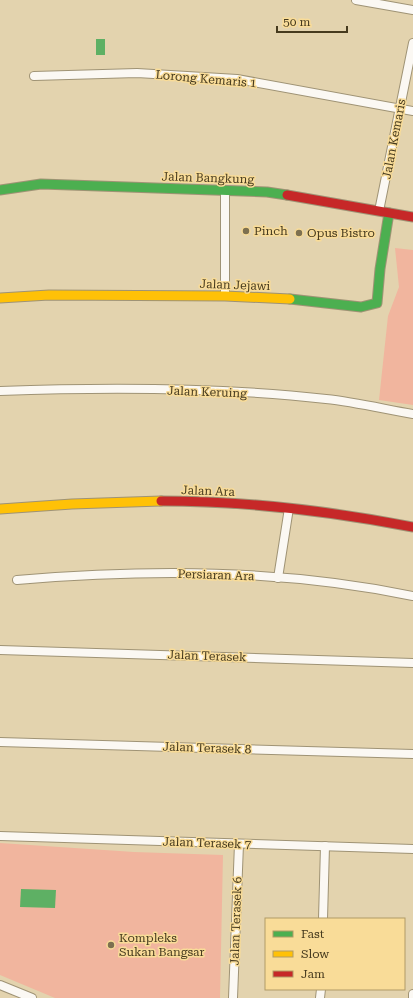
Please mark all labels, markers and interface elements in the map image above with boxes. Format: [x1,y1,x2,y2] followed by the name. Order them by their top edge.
[277,8,347,34] scale bar
[283,15,310,29] text: 50 m
[155,68,257,90] street label: Lorong Kemaris 1
[379,98,409,180] street label: Jalan Kemaris
[162,169,255,187] street label: Jalan Bangkung
[254,224,288,238] place label: Pinch
[241,226,251,236] marker: Pinch
[307,226,375,240] place label: Opus Bistro
[294,228,304,238] marker: Opus Bistro
[199,277,271,293] street label: Jalan Jejawi
[167,384,247,400] street label: Jalan Keruing
[181,483,236,499] street label: Jalan Ara
[177,567,255,583] street label: Persiaran Ara
[167,648,247,664] street label: Jalan Terasek
[162,739,252,757] street label: Jalan Terasek 8
[162,834,252,852] street label: Jalan Terasek 7
[227,876,245,966] street label: Jalan Terasek 6
[265,918,405,990] legend
[301,927,325,941] text: Fast
[119,931,205,959] place label: Kompleks Sukan Bangsar
[106,940,116,950] marker: Kompleks Sukan Bangsar
[301,947,329,961] text: Slow
[301,967,325,981] text: Jam

